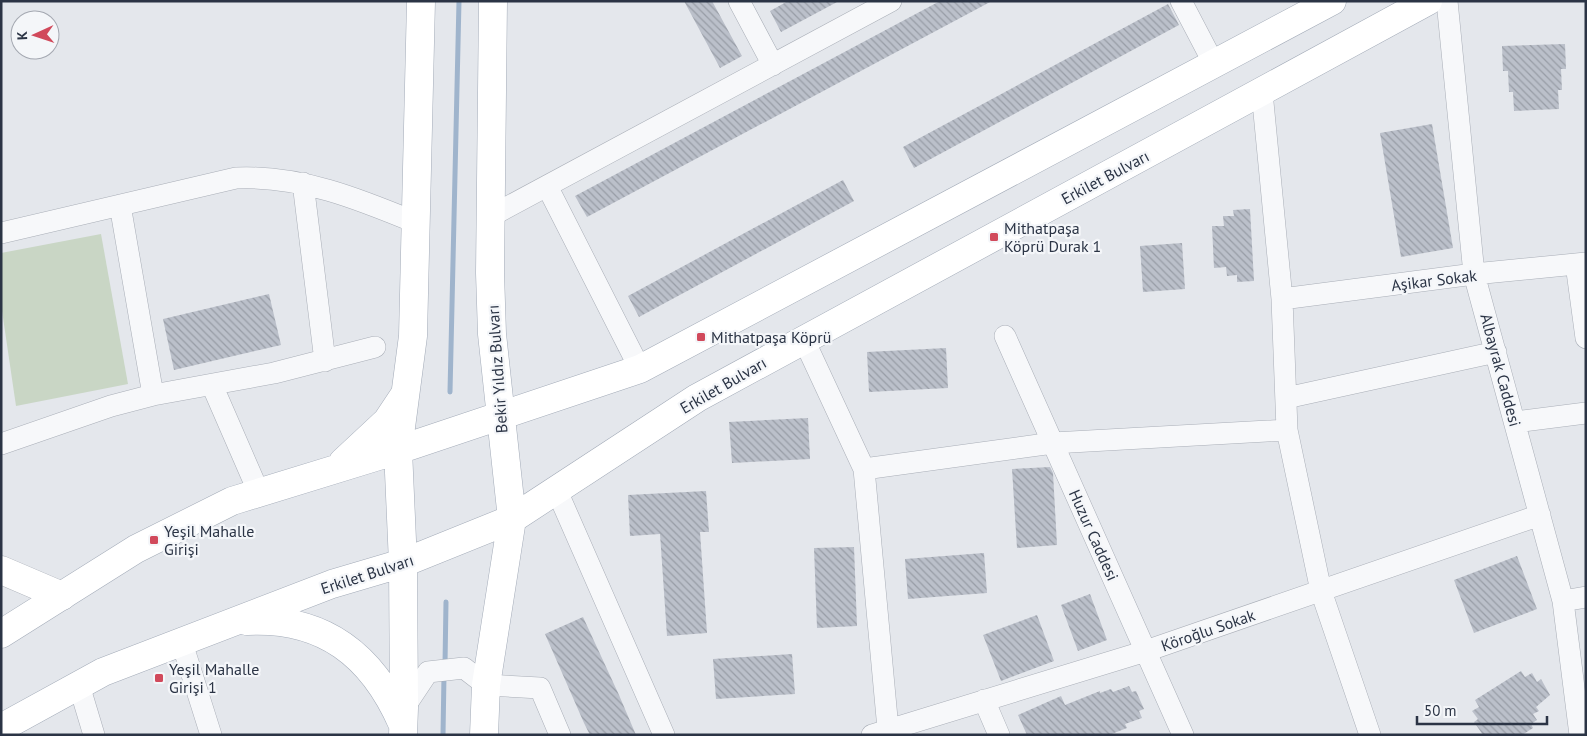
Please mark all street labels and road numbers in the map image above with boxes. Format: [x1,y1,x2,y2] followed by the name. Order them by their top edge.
[1058,146,1152,208] street label: Erkilet Bulvarı
[1390,265,1478,295] street label: Aşikar Sokak
[483,304,511,434] street label: Bekir Yıldız Bulvarı
[1476,311,1526,429] street label: Albayrak Caddesi
[676,352,770,418] street label: Erkilet Bulvarı
[1065,486,1123,584] street label: Huzur Caddesi
[318,550,416,598] street label: Erkilet Bulvarı
[1158,604,1258,655] street label: Köroğlu Sokak

